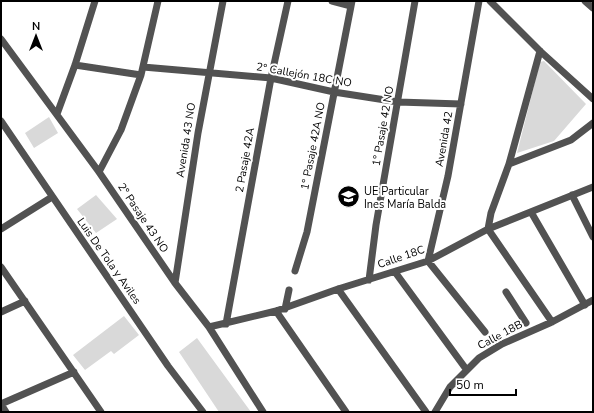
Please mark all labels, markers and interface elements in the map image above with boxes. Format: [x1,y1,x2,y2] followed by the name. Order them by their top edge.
[16,16,56,56] north arrow
[32,19,40,34] text: N
[255,59,353,91] street label: 2° Callejón 18C NO
[369,85,397,167] street label: 1° Pasaje 42 NO
[173,101,199,179] street label: Avenida 43 NO
[297,101,329,191] street label: 1° Pasaje 42A NO
[432,110,456,168] street label: Avenida 42
[232,126,258,194] street label: 2 Pasaje 42A
[114,180,172,256] street label: 2° Pasaje 43 NO
[335,184,361,210] school or university icon: UE Particular Ines María Balda
[364,184,446,212] place label: UE Particular Ines María Balda
[74,215,144,307] street label: Luis De Tola y Aviles
[375,242,427,272] street label: Calle 18C
[475,317,525,353] street label: Calle 18B
[450,371,516,397] scale bar
[456,377,484,393] text: 50 m

